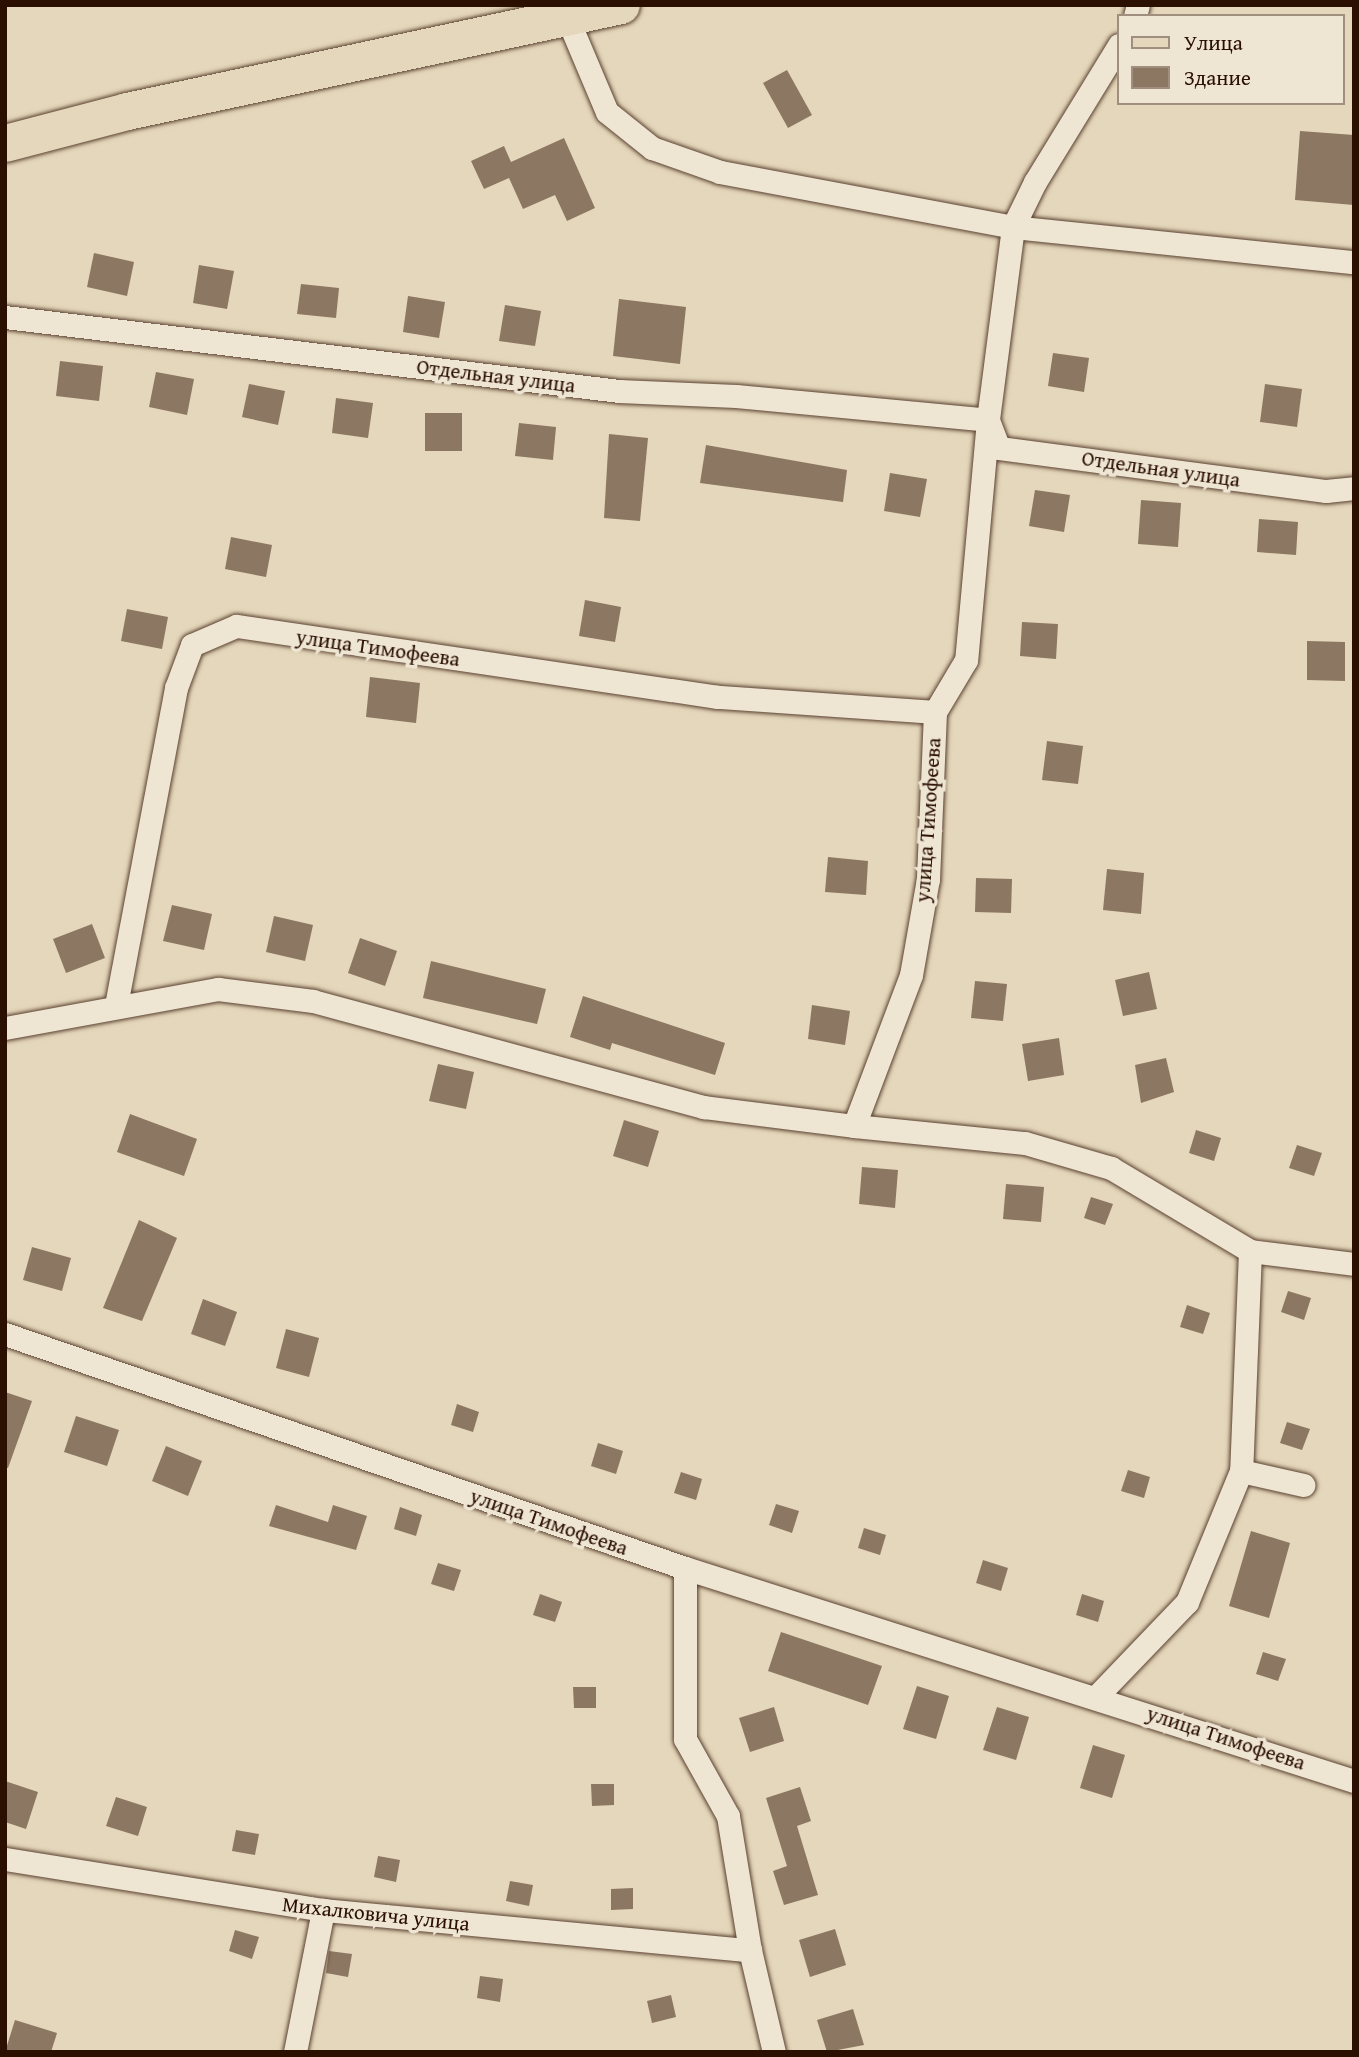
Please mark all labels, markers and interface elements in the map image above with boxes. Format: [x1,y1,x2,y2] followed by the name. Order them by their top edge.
[1118,14,1345,105] legend
[1184,27,1243,58] text: Улица
[1184,62,1251,93] text: Здание
[415,354,577,398] street label: Отдельная улица
[1080,445,1242,493] street label: Отдельная улица
[294,624,462,672] street label: улица Тимофеева
[910,737,946,903] street label: улица Тимофеева
[467,1483,631,1561] street label: улица Тимофеева
[1143,1700,1309,1776] street label: улица Тимофеева
[281,1892,471,1936] street label: Михалковича улица

